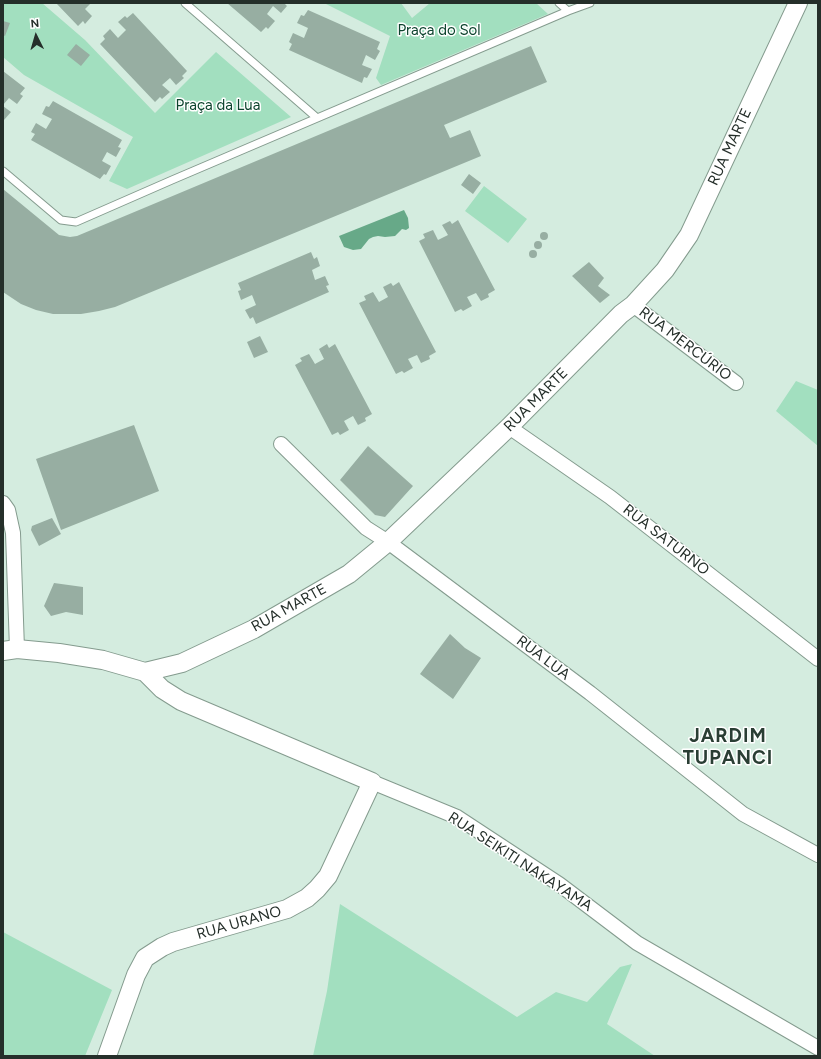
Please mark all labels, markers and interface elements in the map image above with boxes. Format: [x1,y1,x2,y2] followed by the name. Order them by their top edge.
[16,16,56,56] north arrow
[30,17,40,30] text: N
[397,22,481,40] park label: Praça do Sol
[176,97,260,115] park label: Praça da Lua
[704,105,756,189] street label: RUA MARTE
[635,303,735,385] street label: RUA MERCÚRIO
[500,364,572,436] street label: RUA MARTE
[619,501,713,579] street label: RUA SATURNO
[248,580,330,636] street label: RUA MARTE
[513,632,573,684] street label: RUA LUA
[683,725,773,769] district label: JARDIM TUPANCI
[445,809,595,915] street label: RUA SEIKITI NAKAYAMA
[195,902,283,944] street label: RUA URANO

